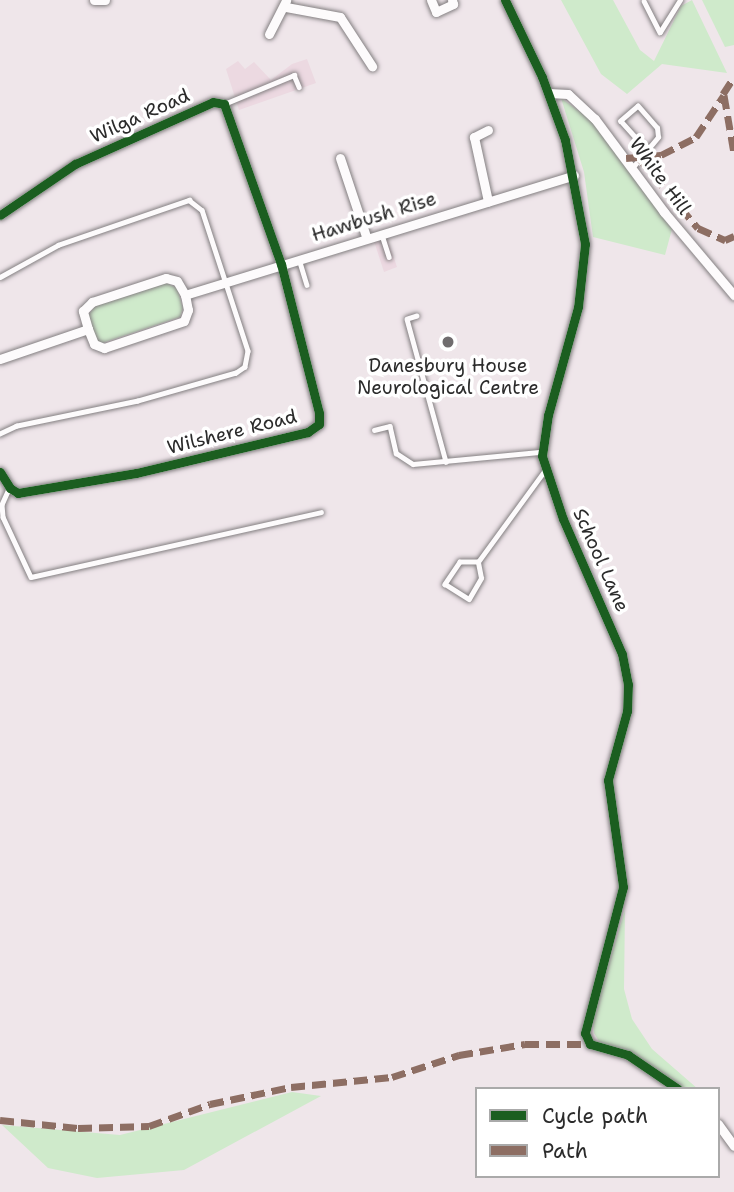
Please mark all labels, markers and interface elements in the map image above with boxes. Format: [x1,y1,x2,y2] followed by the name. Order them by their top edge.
[87,84,193,148] street label: Wilga Road
[624,133,696,219] street label: White Hill
[309,187,439,247] street label: Hawbush Rise
[438,332,458,352] marker: Danesbury House Neurological Centre
[357,355,539,399] place label: Danesbury House Neurological Centre
[165,405,299,459] street label: Wilshere Road
[568,505,634,615] street label: School Lane
[475,1087,720,1178] legend
[542,1102,648,1130] text: Cycle path
[542,1137,588,1165] text: Path

